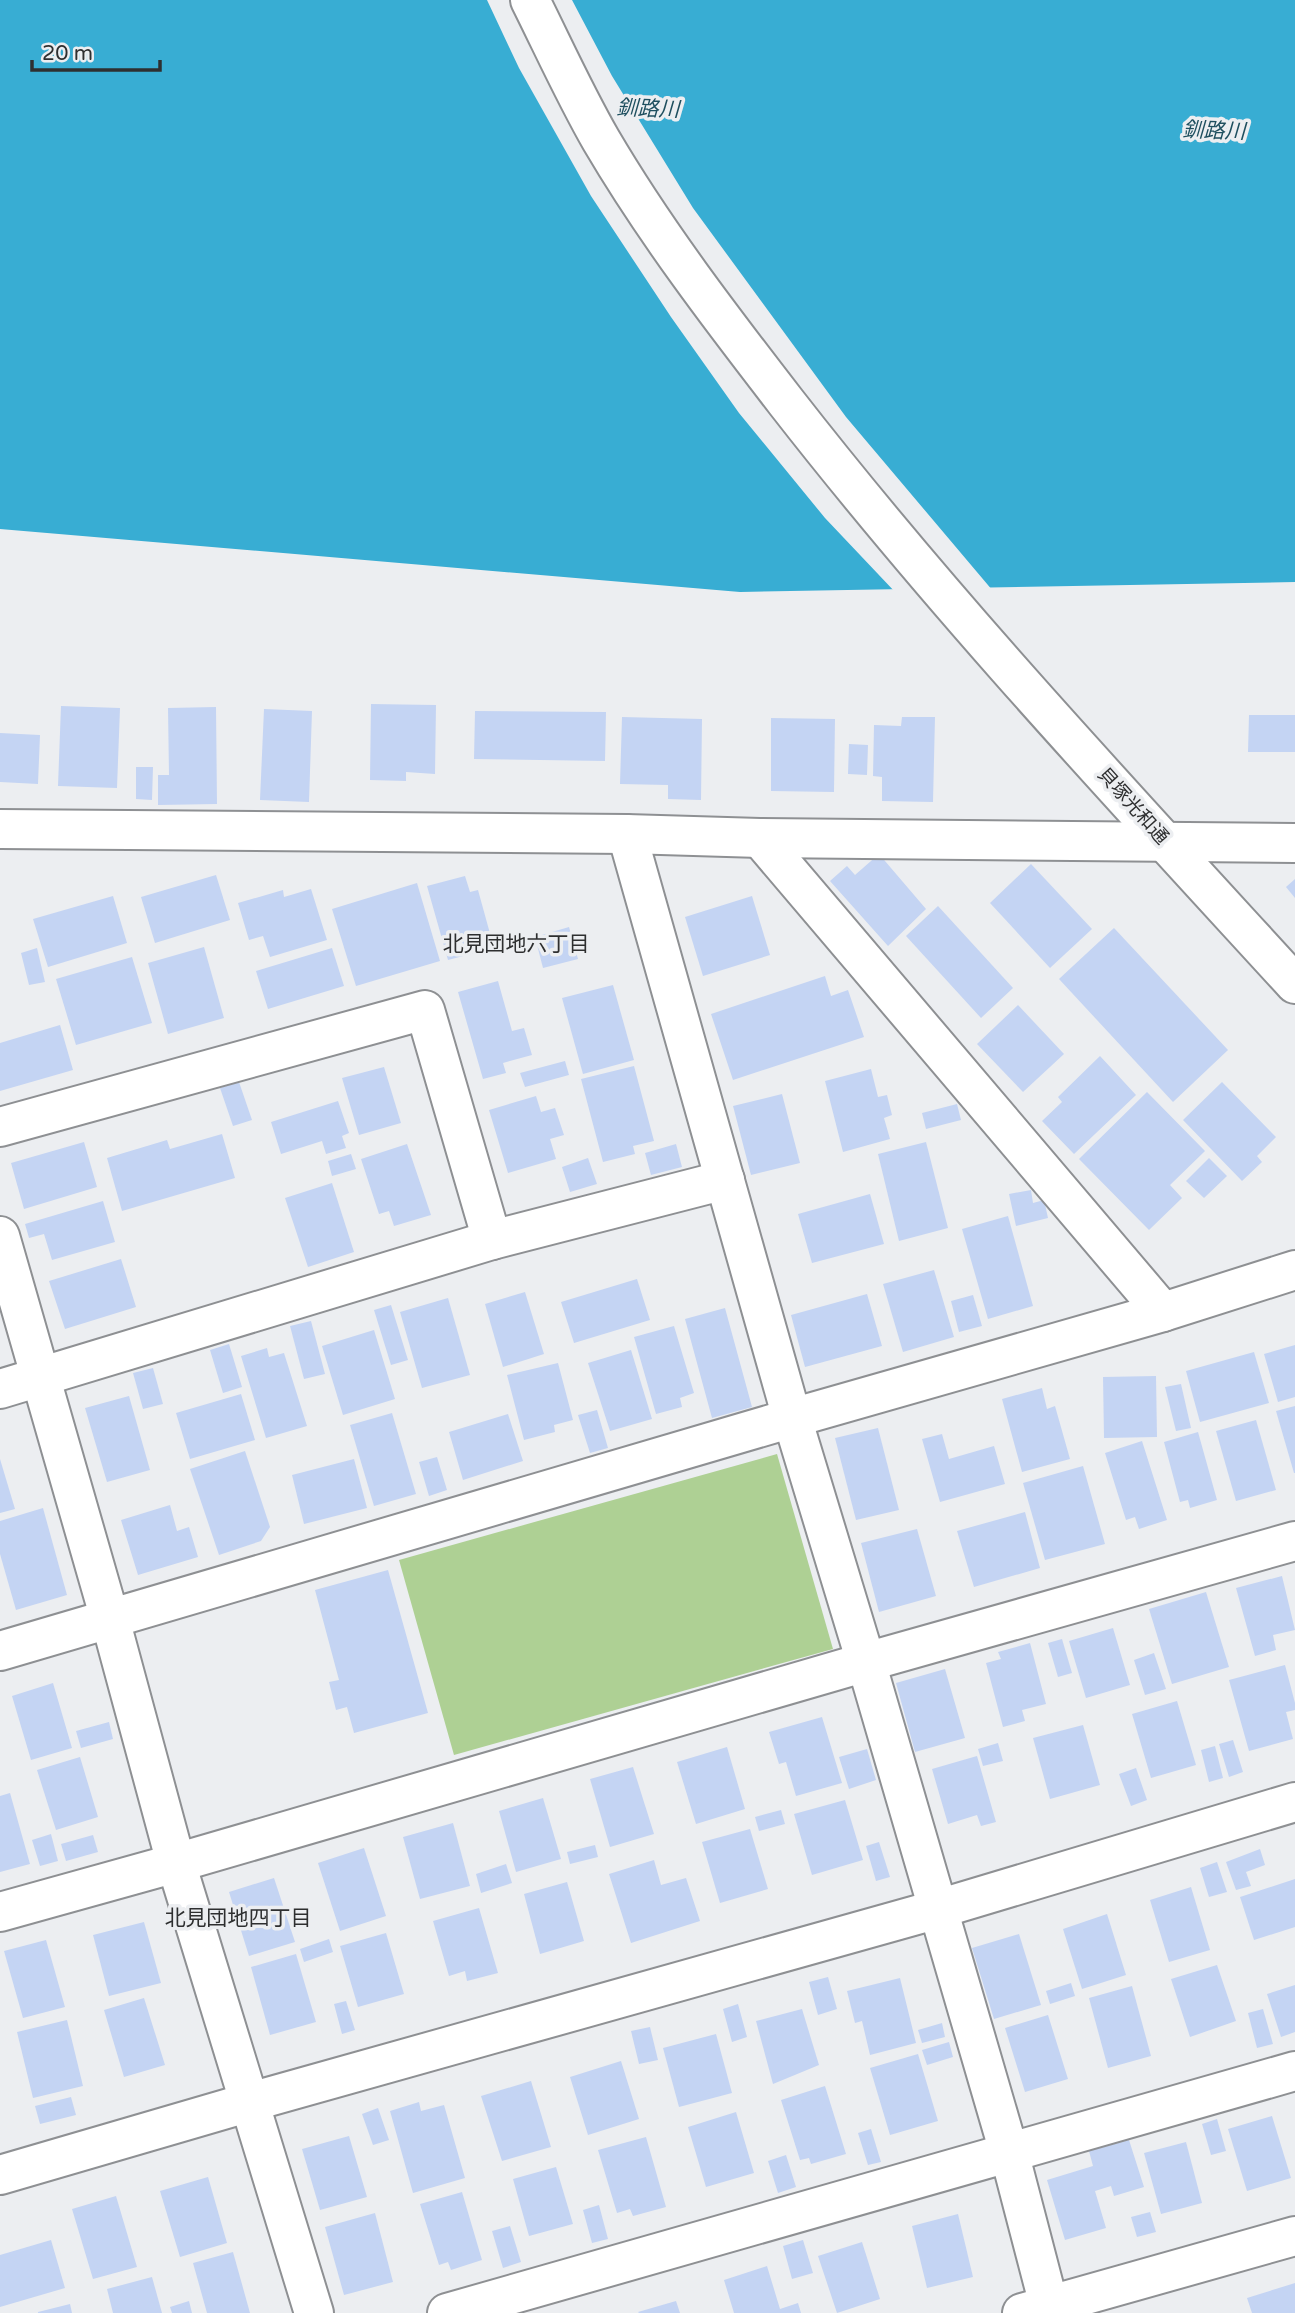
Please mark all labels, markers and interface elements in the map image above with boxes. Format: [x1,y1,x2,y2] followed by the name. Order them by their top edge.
[32,28,159,72] scale bar
[42,41,93,66] text: 20 m
[616,95,682,123] water label: 釧路川
[1182,117,1248,145] water label: 釧路川
[1093,763,1173,849] street label: 貝塚光和通
[443,932,590,957] district label: 北見団地六丁目
[165,1906,312,1931] district label: 北見団地四丁目

